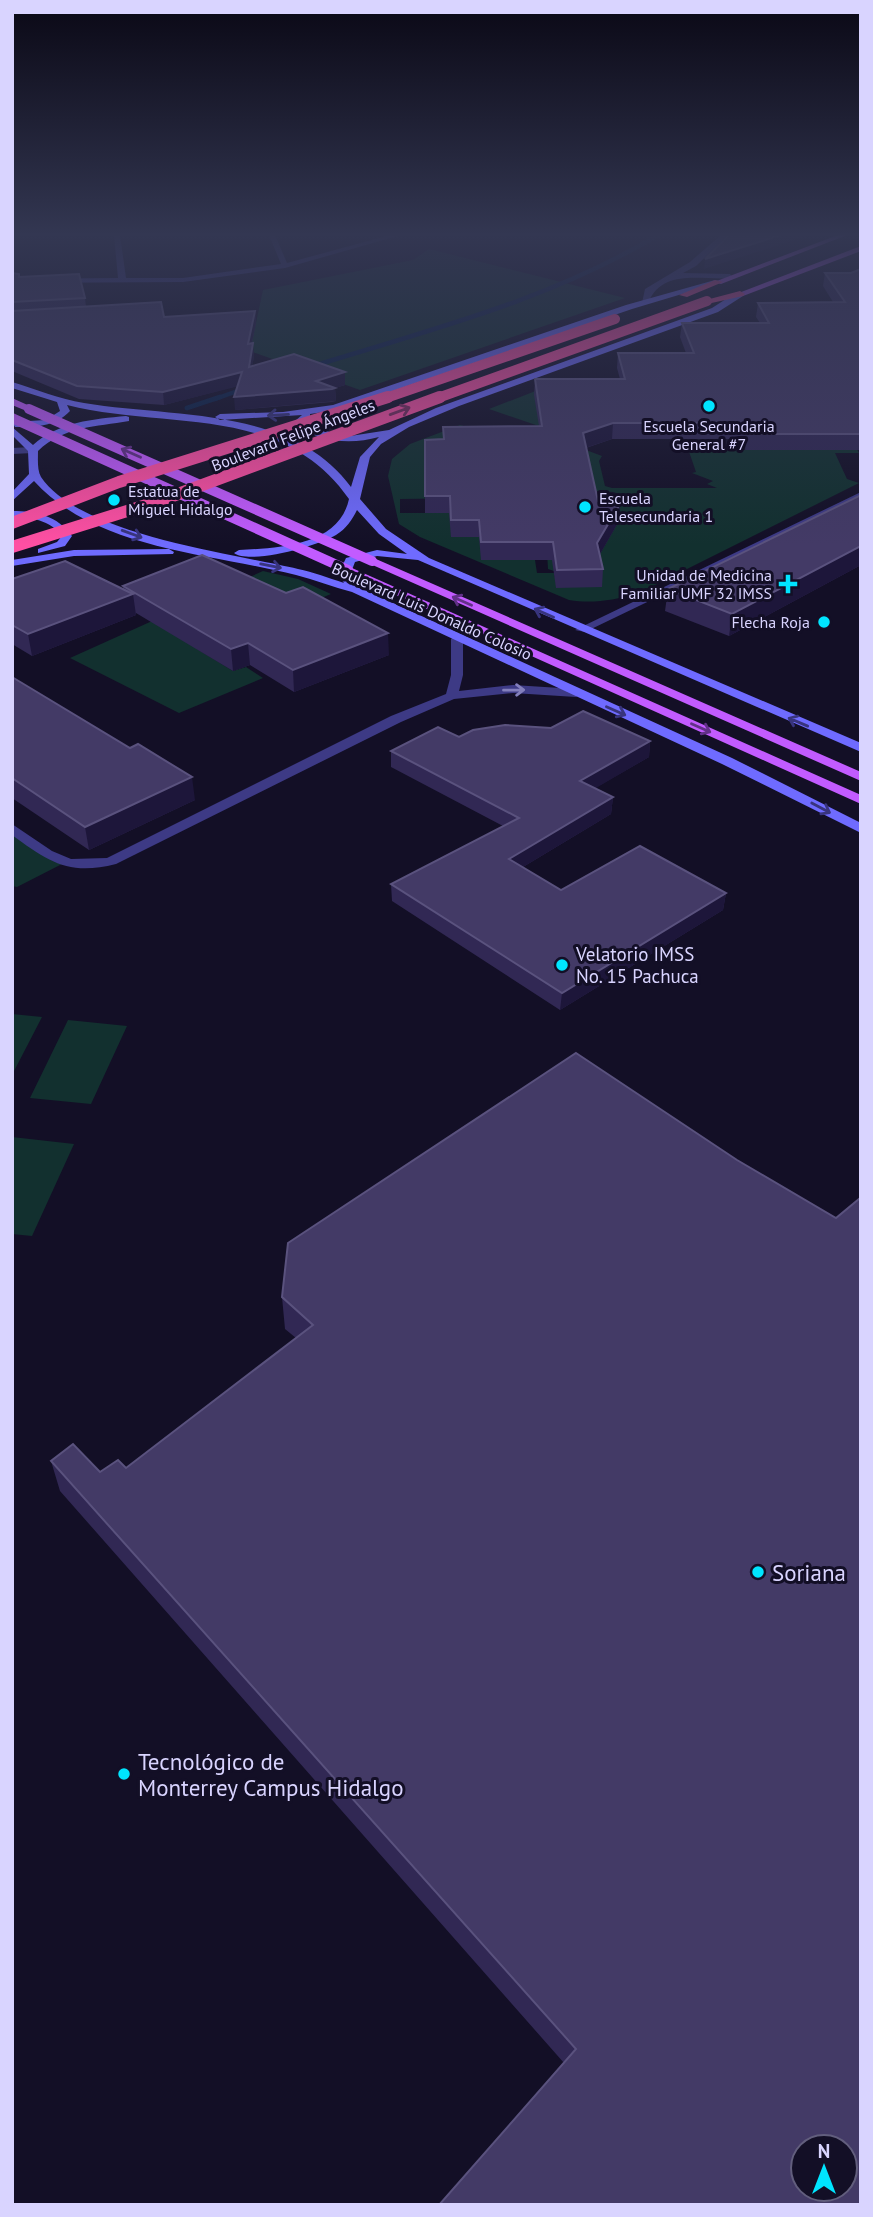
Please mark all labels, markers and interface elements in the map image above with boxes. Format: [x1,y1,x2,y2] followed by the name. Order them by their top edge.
[209,395,378,475] street label: Boulevard Felipe Ángeles
[701,398,717,414] marker: Escuela Secundaria General #7
[389,404,411,416] one-way arrow
[267,408,290,421] one-way arrow
[643,416,775,454] place label: Escuela Secundaria General #7
[121,446,142,459] one-way arrow
[128,481,233,519] place label: Estatua de Miguel Hidalgo
[599,488,713,526] place label: Escuela Telesecundaria 1
[106,492,122,508] marker: Estatua de Miguel Hidalgo
[577,499,593,515] marker: Escuela Telesecundaria 1
[120,529,142,541] one-way arrow
[329,558,535,664] street label: Boulevard Luis Donaldo Colosio
[259,560,282,574] one-way arrow
[620,565,772,603] place label: Unidad de Medicina Familiar UMF 32 IMSS
[778,574,798,594] marker: Unidad de Medicina Familiar UMF 32 IMSS
[452,594,474,607] one-way arrow
[534,606,555,619] one-way arrow
[731,612,810,632] place label: Flecha Roja
[816,614,832,630] marker: Flecha Roja
[502,683,525,697] one-way arrow
[605,705,626,718] one-way arrow
[788,714,809,727] one-way arrow
[689,722,711,735] one-way arrow
[810,802,831,815] one-way arrow
[575,942,699,988] place label: Velatorio IMSS No. 15 Pachuca
[554,957,570,973] marker: Velatorio IMSS No. 15 Pachuca
[772,1558,846,1587] place label: Soriana
[750,1564,766,1580] marker: Soriana
[138,1747,403,1802] place label: Tecnológico de Monterrey Campus Hidalgo
[116,1766,132,1782] marker: Tecnológico de Monterrey Campus Hidalgo
[789,2133,859,2203] north arrow
[818,2139,830,2163] text: N

